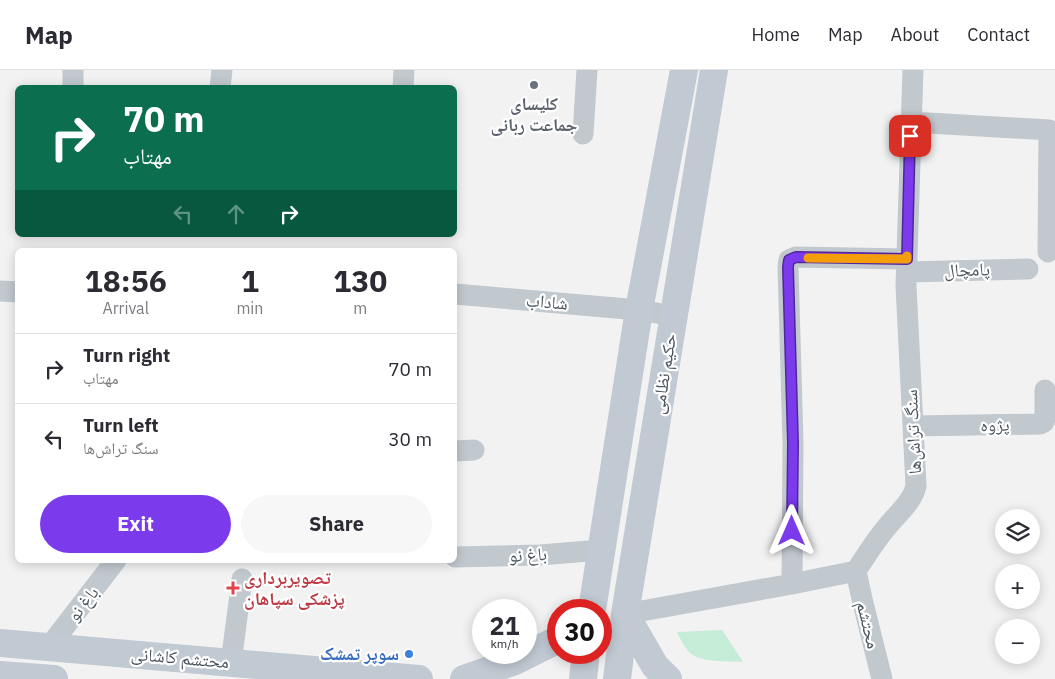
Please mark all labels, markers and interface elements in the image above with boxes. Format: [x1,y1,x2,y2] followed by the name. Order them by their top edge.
[25,19,73,51] text: Map
[752,23,800,46] text: Home
[828,23,863,46] text: Map
[891,23,939,46] text: About
[967,23,1030,46] text: Contact
[528,79,540,91] marker: کلیسای جماعت ربانی
[491,92,578,136] place label: کلیسای جماعت ربانی
[123,96,205,142] text: 70 m
[40,105,105,170] icon: right
[889,115,931,157] pin
[896,122,924,150] icon: arrive
[123,141,172,170] text: مهتاب
[169,200,197,228] icon: left
[222,200,250,228] icon: ahead
[275,200,303,228] icon: right
[943,257,990,282] street label: پامچال
[85,261,167,300] text: 18:56
[241,261,259,300] text: 1
[333,261,387,300] text: 130
[525,288,569,315] street label: شاداب
[102,298,149,318] text: Arrival
[236,298,263,318] text: min
[353,298,367,318] text: m
[646,332,682,416] street label: حکیم نظامی
[83,343,170,367] text: Turn right
[40,355,68,383] icon: right
[388,357,432,381] text: 70 m
[83,368,119,388] text: مهتاب
[899,389,926,475] street label: سنگ تراش‌ها
[83,413,159,437] text: Turn left
[980,413,1010,436] street label: پژوه
[40,425,68,453] icon: left
[388,427,432,451] text: 30 m
[83,438,159,458] text: سنگ تراش‌ها
[40,495,231,553] button: Exit
[241,495,432,553] button: Share
[765,504,817,556] position arrow
[995,509,1040,664] map controls
[995,509,1040,554] button: layers
[508,542,548,567] street label: باغ نو
[995,564,1040,609] button: +
[244,566,345,610] place label: تصویربرداری پزشکی سپاهان
[226,581,240,595] marker: تصویربرداری پزشکی سپاهان
[62,582,103,626] street label: باغ نو
[547,599,612,664] speed limit sign: 30
[851,599,885,651] street label: محتشم
[489,609,520,642] text: 21
[995,619,1040,664] button: −
[490,636,519,651] text: km/h
[130,642,230,674] street label: محتشم کاشانی
[320,642,399,665] place label: سوپر تمشک
[403,648,415,660] marker: سوپر تمشک

